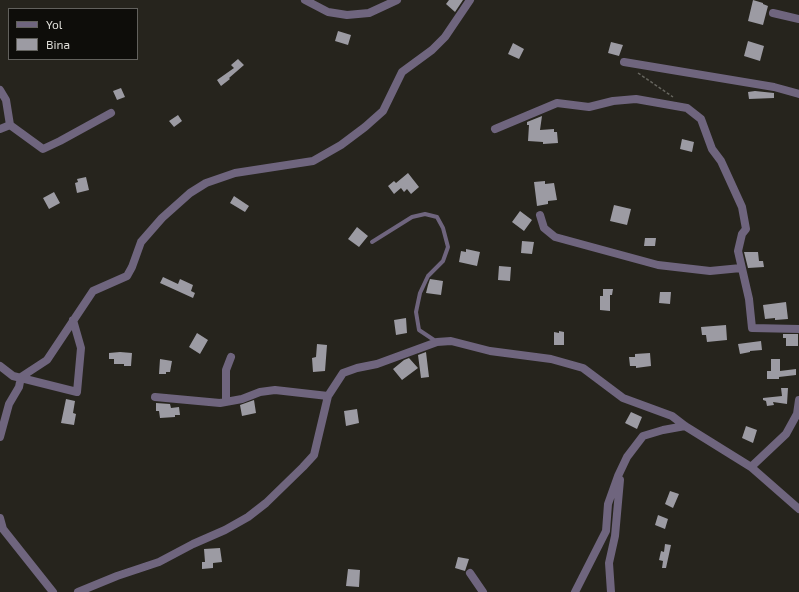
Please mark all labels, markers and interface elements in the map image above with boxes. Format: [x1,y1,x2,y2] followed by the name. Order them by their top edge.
[8,8,138,60] legend
[46,17,62,31] text: Yol
[46,37,70,51] text: Bina

